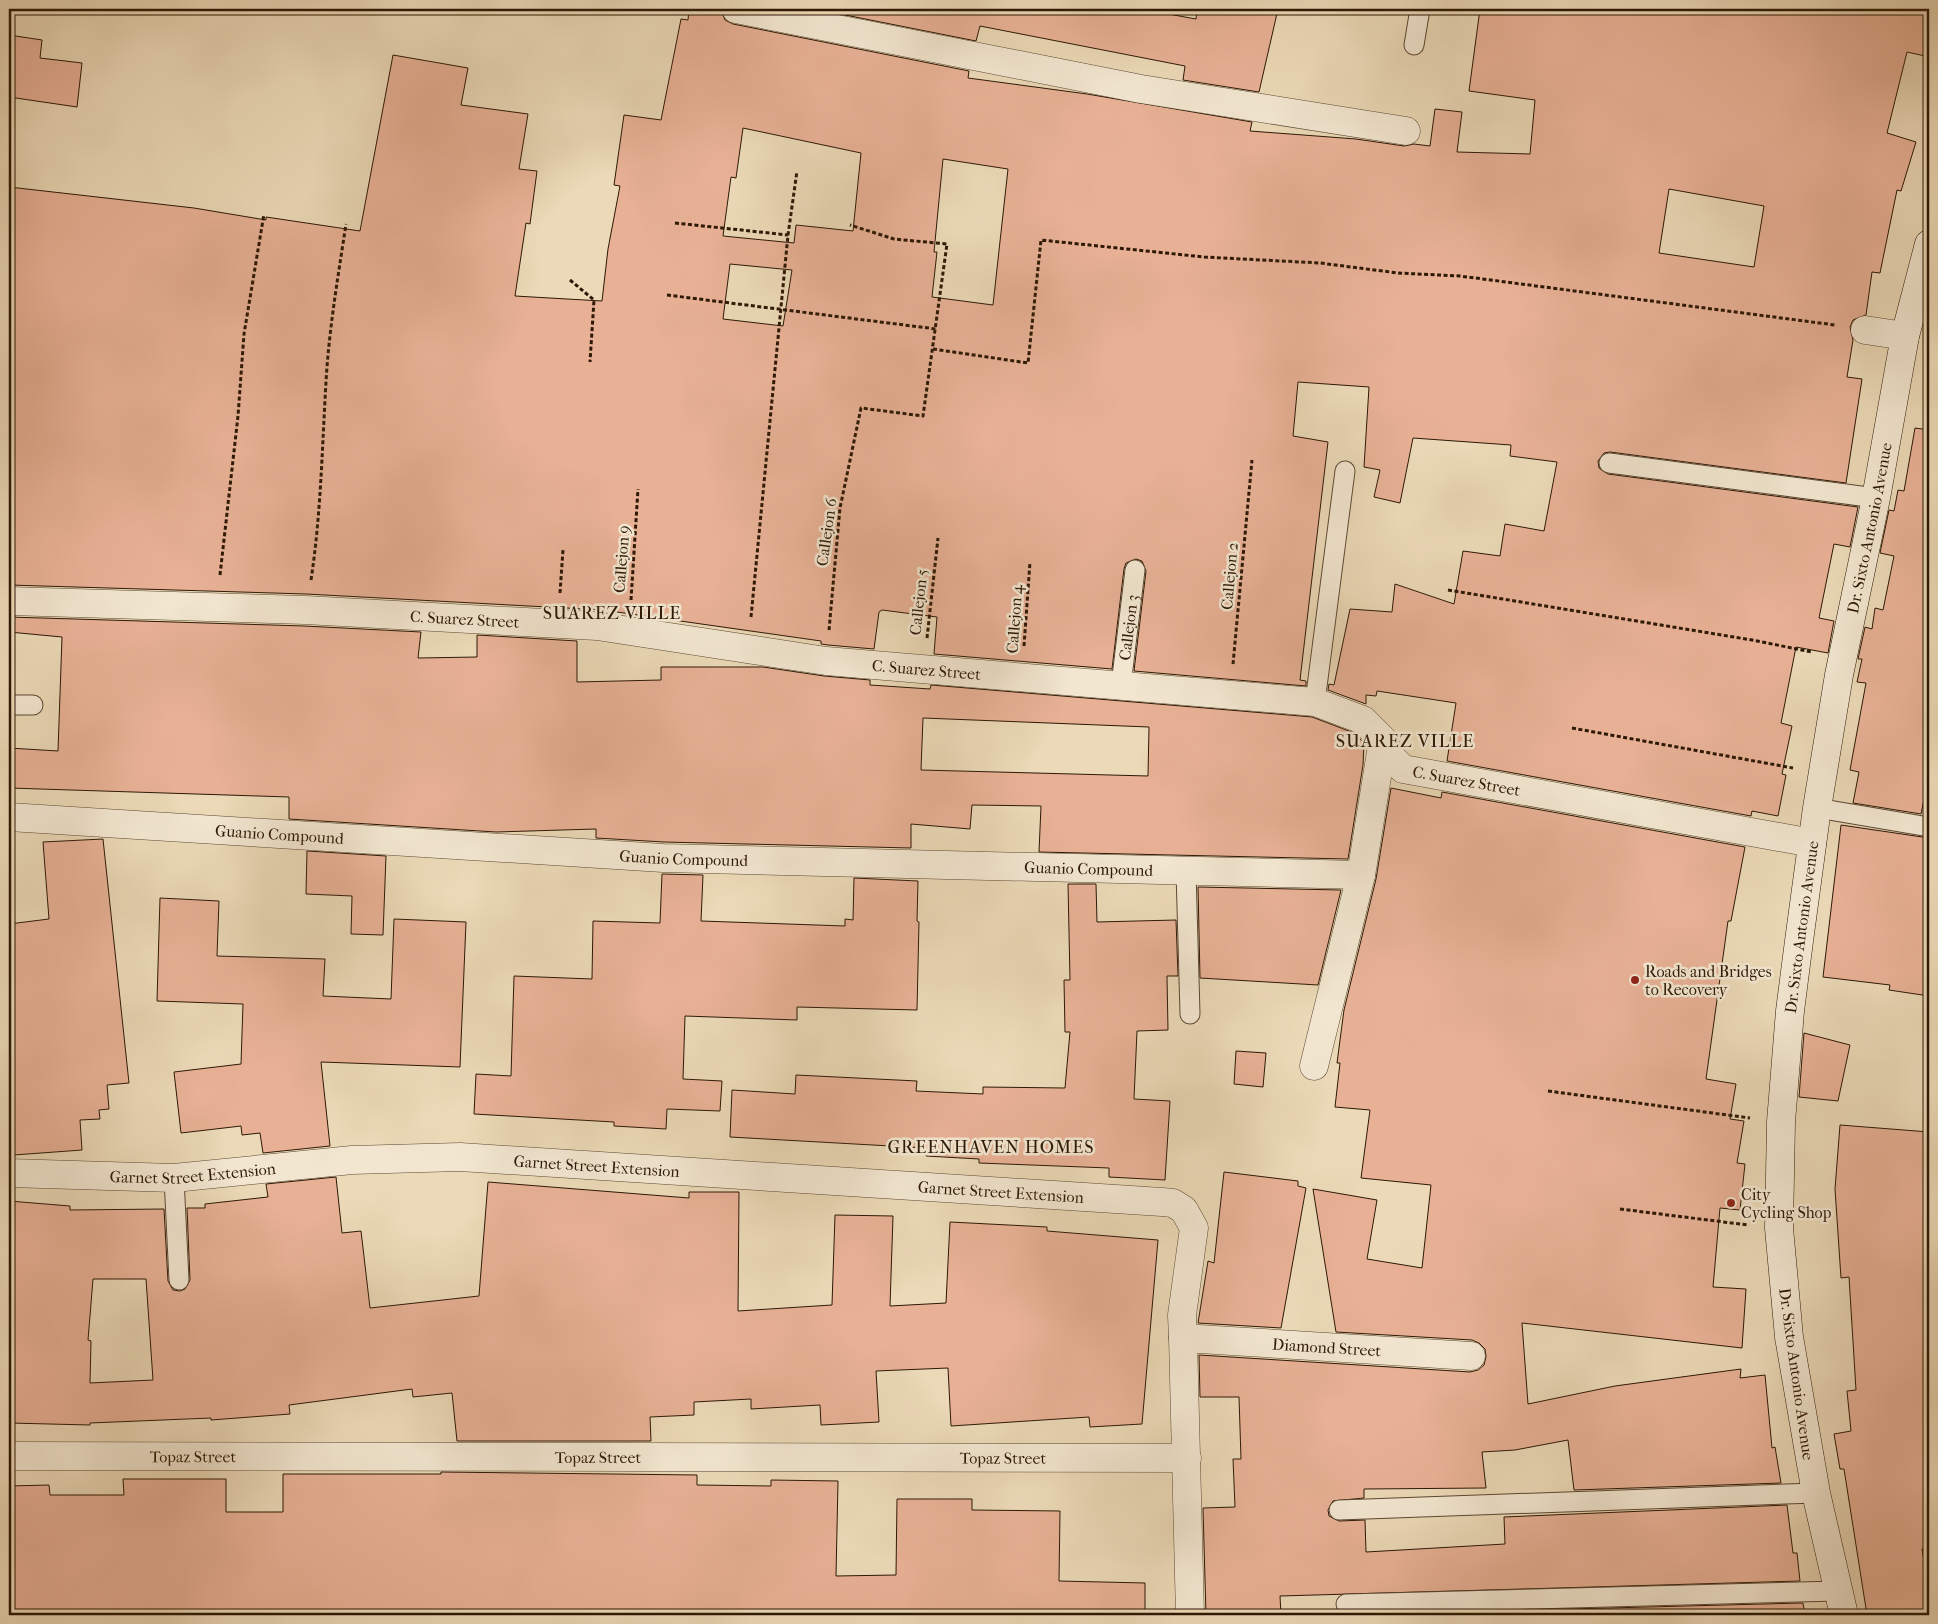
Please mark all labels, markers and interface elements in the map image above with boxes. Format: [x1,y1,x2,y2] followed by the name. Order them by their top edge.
[1843,441,1896,615] street label: Dr. Sixto Antonio Avenue
[812,497,841,567] street label: Callejon 6
[610,524,633,594] street label: Callejon 9
[1217,541,1242,611] street label: Callejon 2
[906,568,931,636] street label: Callejon 5
[1003,583,1026,654] street label: Callejon 4
[1115,593,1142,662] street label: Callejon 3
[543,603,681,624] district label: SUAREZ VILLE
[410,607,520,632] street label: C. Suarez Street
[871,656,982,684] street label: C. Suarez Street
[1336,731,1474,752] district label: SUAREZ VILLE
[1411,762,1522,800] street label: C. Suarez Street
[214,821,345,848] street label: Guanio Compound
[1781,840,1822,1015] street label: Dr. Sixto Antonio Avenue
[619,846,749,870] street label: Guanio Compound
[1024,858,1154,880] street label: Guanio Compound
[1645,962,1772,999] place label: Roads and Bridges to Recovery
[1629,974,1641,986] marker: Roads and Bridges to Recovery
[887,1137,1095,1158] district label: GREENHAVEN HOMES
[513,1151,681,1181] street label: Garnet Street Extension
[109,1159,277,1188] street label: Garnet Street Extension
[917,1177,1085,1207] street label: Garnet Street Extension
[1741,1185,1832,1222] place label: City Cycling Shop
[1725,1197,1737,1209] marker: City Cycling Shop
[1775,1287,1818,1462] street label: Dr. Sixto Antonio Avenue
[1271,1335,1382,1360] street label: Diamond Street
[150,1447,236,1466] street label: Topaz Street
[555,1448,641,1467] street label: Topaz Street
[960,1449,1046,1468] street label: Topaz Street

